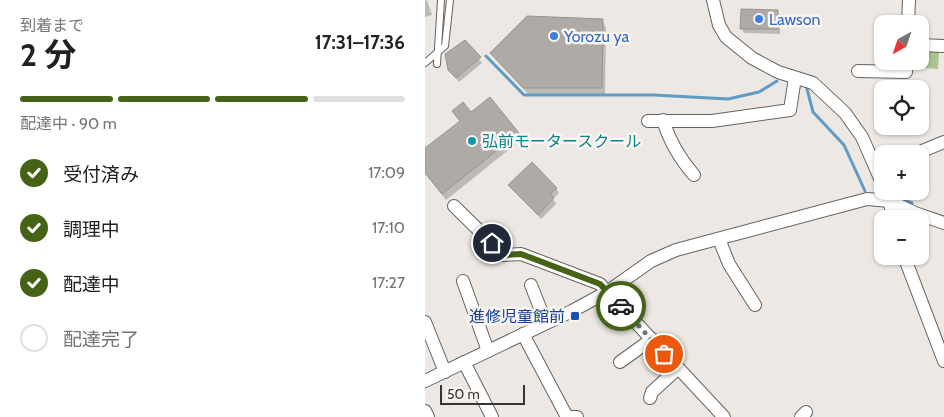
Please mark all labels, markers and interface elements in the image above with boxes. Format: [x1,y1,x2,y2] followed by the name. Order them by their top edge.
[769,10,821,29] place label: Lawson
[753,13,765,25] marker: Lawson
[874,15,929,70] north arrow
[874,15,929,265] map controls
[20,16,84,35] text: 到着まで
[563,27,630,46] place label: Yorozu ya
[548,30,560,42] marker: Yorozu ya
[315,31,405,54] text: 17:31–17:36
[20,35,76,74] text: 2 分
[874,80,929,135] button: locate
[20,114,117,133] text: 配達中 · 90 m
[482,132,641,151] place label: 弘前モータースクール
[466,135,478,147] marker: 弘前モータースクール
[874,145,929,200] button: +
[20,159,48,187] icon: check
[63,163,139,186] text: 受付済み
[368,163,405,182] text: 17:09
[874,210,929,265] button: −
[20,214,48,242] icon: check
[63,218,120,241] text: 調理中
[372,218,405,237] text: 17:10
[471,222,513,264] pin
[478,229,506,257] icon: home
[20,269,48,297] icon: check
[63,273,120,296] text: 配達中
[372,273,405,292] text: 17:27
[596,281,646,331] courier
[607,292,635,320] icon: car
[469,307,565,326] place label: 進修児童館前
[569,310,581,322] marker: 進修児童館前
[63,328,139,351] text: 配達完了
[643,333,685,375] pin
[650,340,678,368] icon: bag
[440,382,525,405] scale bar
[447,385,480,403] text: 50 m

